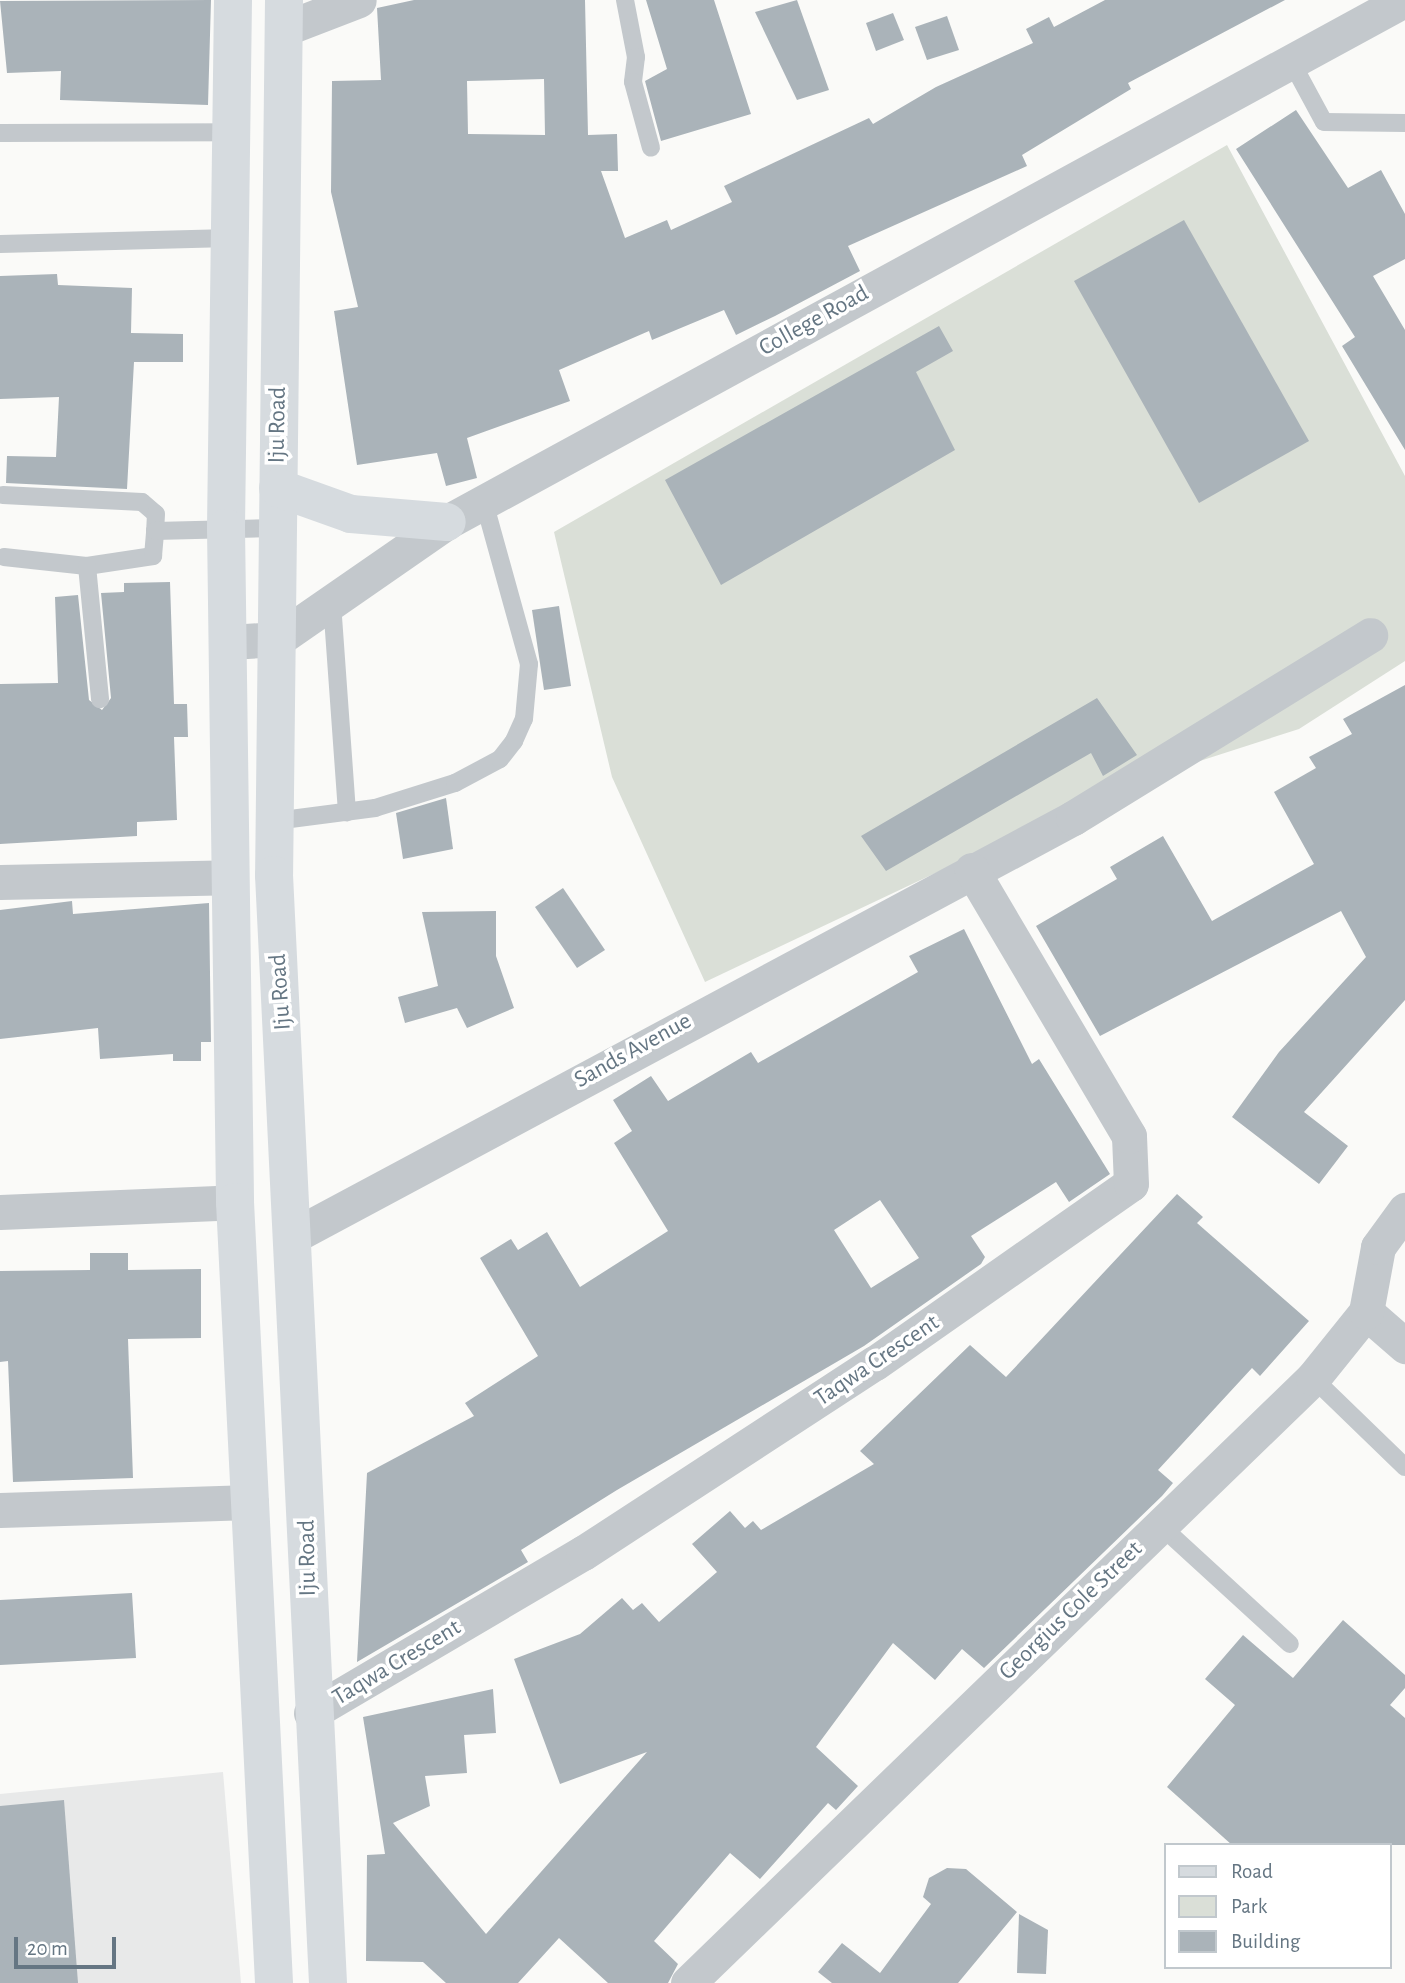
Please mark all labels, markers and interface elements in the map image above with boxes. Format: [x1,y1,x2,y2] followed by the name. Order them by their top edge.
[754,279,874,363] street label: College Road
[263,386,293,464] street label: Iju Road
[264,953,298,1031] street label: Iju Road
[569,1007,697,1095] street label: Sands Avenue
[809,1309,945,1413] street label: Taqwa Crescent
[293,1519,323,1597] street label: Iju Road
[993,1535,1149,1687] street label: Georgius Cole Street
[328,1613,466,1713] street label: Taqwa Crescent
[1164,1843,1391,1969] legend
[1231,1861,1273,1882] text: Road
[1231,1896,1267,1917] text: Park
[18,1924,119,1968] scale bar
[1231,1931,1300,1952] text: Building
[27,1938,68,1959] text: 20 m

